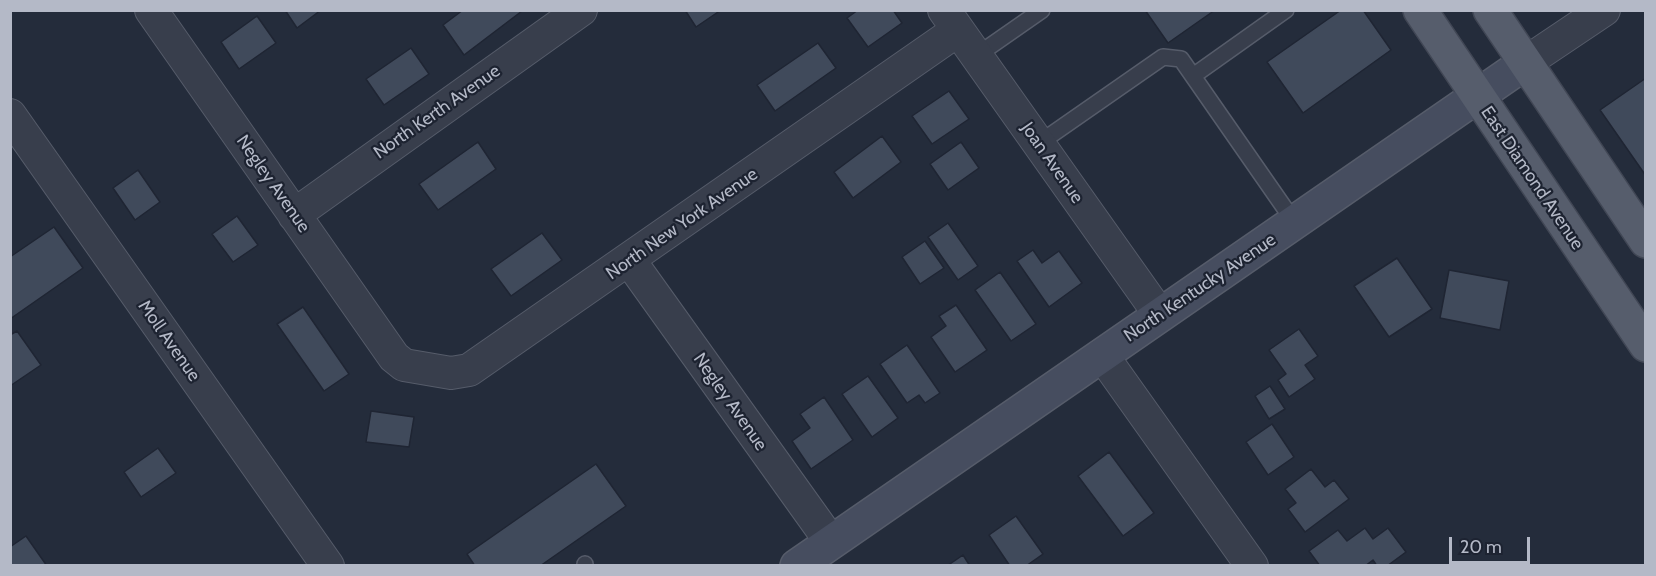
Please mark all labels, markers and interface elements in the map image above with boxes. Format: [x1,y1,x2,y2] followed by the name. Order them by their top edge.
[370,60,504,164] street label: North Kerth Avenue
[1476,102,1588,254] street label: East Diamond Avenue
[1016,118,1088,208] street label: Joan Avenue
[231,131,315,237] street label: Negley Avenue
[602,164,762,284] street label: North New York Avenue
[1120,229,1280,347] street label: North Kentucky Avenue
[133,296,205,386] street label: Moll Avenue
[688,349,772,455] street label: Negley Avenue
[1452,525,1533,563] scale bar
[1460,536,1502,558] text: 20 m

